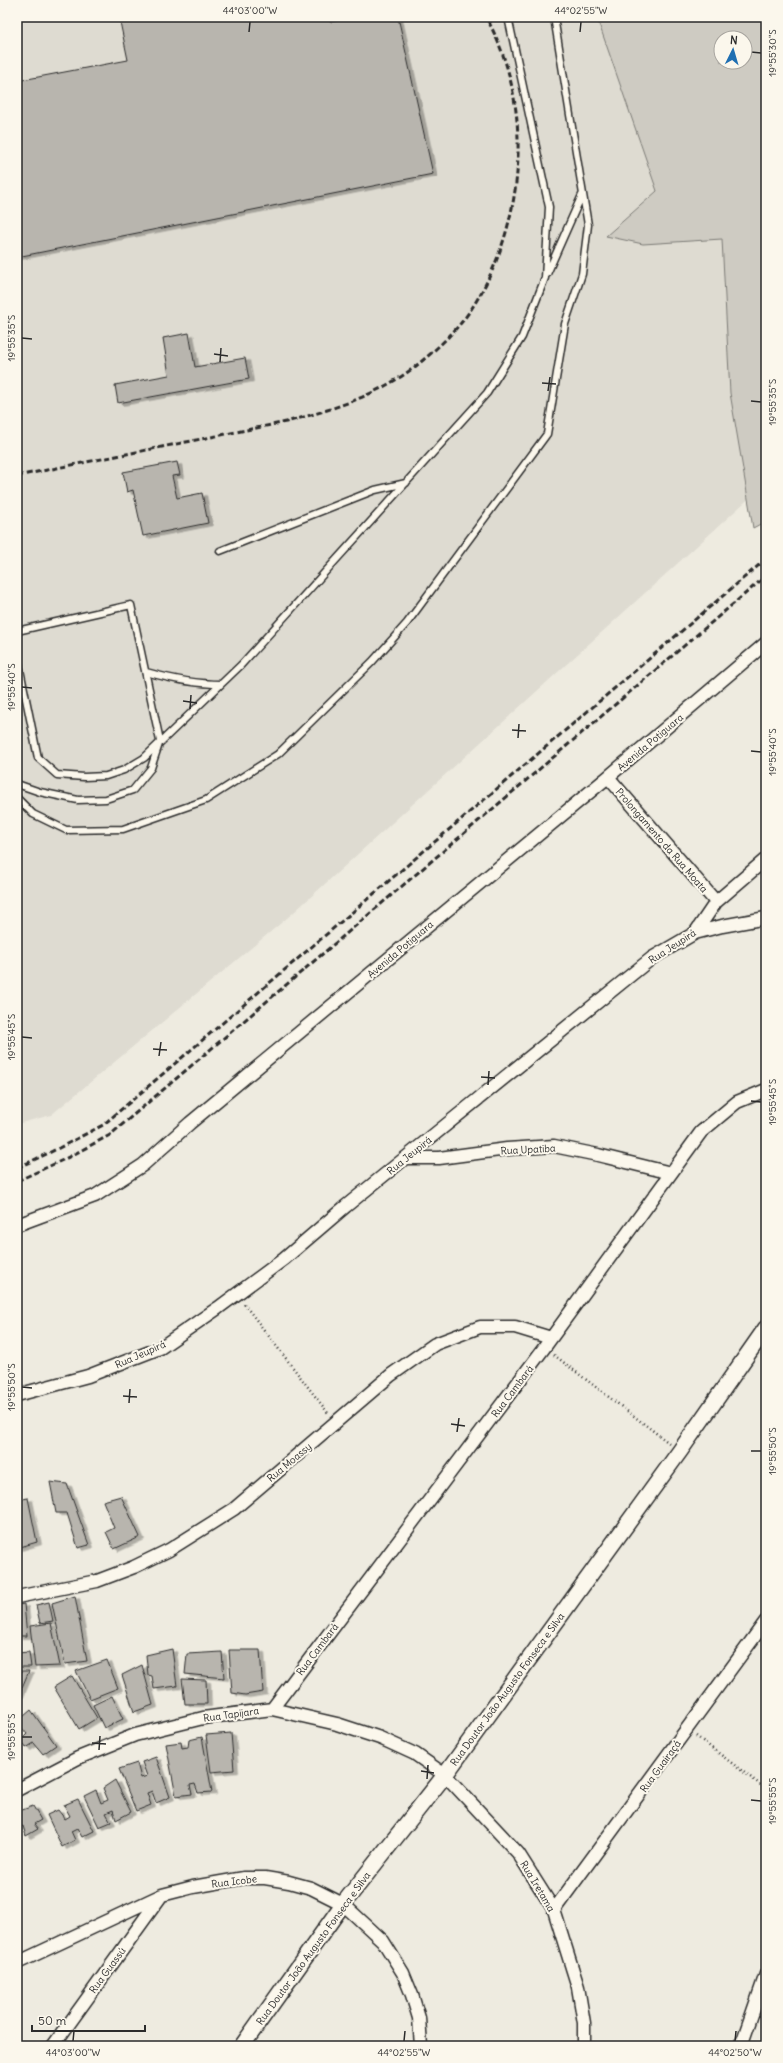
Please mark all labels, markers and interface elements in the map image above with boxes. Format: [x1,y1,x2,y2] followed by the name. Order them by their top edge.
[223,4,277,17] text: 44°03'00"W
[555,4,607,17] text: 44°02'55"W
[766,29,779,77] text: 19°55'30"S
[713,30,753,70] north arrow
[729,33,738,47] text: N
[5,314,18,361] text: 19°55'35"S
[766,378,779,425] text: 19°55'35"S
[5,663,18,711] text: 19°55'40"S
[615,711,686,774] street label: Avenida Potiguara
[766,728,779,776] text: 19°55'40"S
[613,785,711,896] street label: Prolongamento da Rua Moata
[365,918,436,981] street label: Avenida Potiguara
[646,926,699,967] street label: Rua Jeupirá
[5,1013,18,1060] text: 19°55'45"S
[766,1078,779,1125] text: 19°55'45"S
[384,1133,435,1177] street label: Rua Jeupirá
[500,1142,556,1157] street label: Rua Upatiba
[113,1337,168,1371] street label: Rua Jeupirá
[489,1362,536,1420] street label: Rua Cambará
[5,1363,18,1411] text: 19°55'50"S
[766,1427,779,1475] text: 19°55'50"S
[264,1440,314,1485] street label: Rua Moassy
[447,1610,568,1768] street label: Rua Doutor João Augusto Fonseca e Silva
[294,1620,341,1678] street label: Rua Cambará
[202,1704,260,1725] street label: Rua Tapijara
[5,1713,18,1760] text: 19°55'55"S
[637,1737,684,1795] street label: Rua Guairaçá
[766,1777,779,1824] text: 19°55'55"S
[517,1858,558,1914] street label: Rua Iretama
[253,1869,374,2027] street label: Rua Doutor João Augusto Fonseca e Silva
[211,1872,258,1891] street label: Rua Icobe
[86,1945,129,1996] street label: Rua Guassú
[32,2007,145,2033] scale bar
[38,2013,67,2028] text: 50 m
[46,2046,100,2059] text: 44°03'00"W
[378,2046,430,2059] text: 44°02'55"W
[708,2046,762,2059] text: 44°02'50"W

